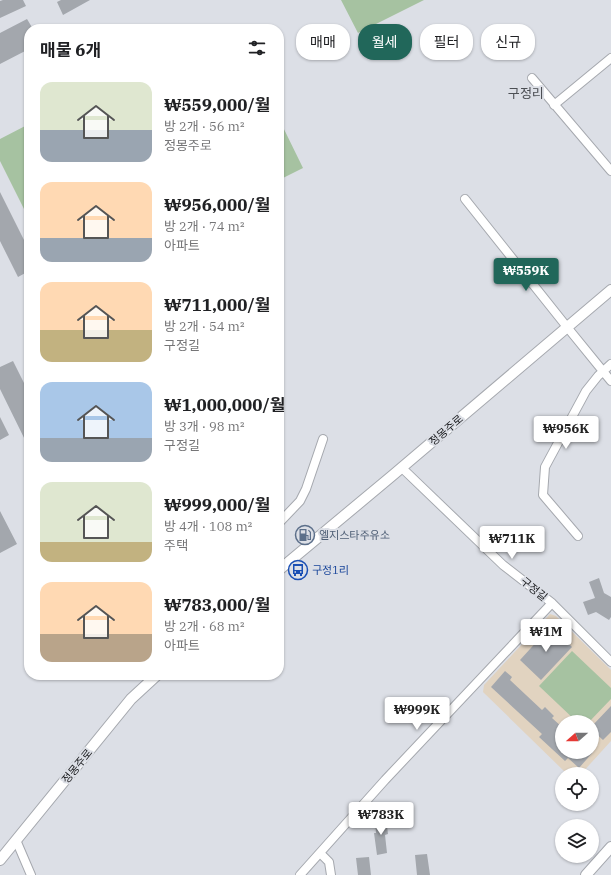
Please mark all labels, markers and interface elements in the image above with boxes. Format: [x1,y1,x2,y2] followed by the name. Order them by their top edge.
[296,24,350,60] chip: 매매
[358,24,412,60] chip: 월세
[420,24,473,60] chip: 필터
[481,24,535,60] chip: 신규
[246,37,268,59] icon: filters
[40,39,101,61] text: 매물 6개
[508,85,544,102] district label: 구정리
[164,94,270,116] text: ₩559,000/월
[72,98,120,146] icon: home
[164,118,244,135] text: 방 2개 · 56 m²
[164,137,212,154] text: 정몽주로
[164,194,270,216] text: ₩956,000/월
[72,198,120,246] icon: home
[164,218,244,235] text: 방 2개 · 74 m²
[164,237,200,254] text: 아파트
[498,258,554,292] pin: ₩559K
[503,262,549,279] text: ₩559K
[164,294,270,316] text: ₩711,000/월
[72,298,120,346] icon: home
[164,318,244,335] text: 방 2개 · 54 m²
[164,337,200,354] text: 구정길
[164,394,285,416] text: ₩1,000,000/월
[72,398,120,446] icon: home
[426,411,466,449] street label: 정몽주로
[538,416,594,450] pin: ₩956K
[164,418,244,435] text: 방 3개 · 98 m²
[543,420,589,437] text: ₩956K
[164,437,200,454] text: 구정길
[164,494,270,516] text: ₩999,000/월
[72,498,120,546] icon: home
[164,518,252,535] text: 방 4개 · 108 m²
[294,524,316,546] fuel station icon: 엘지스타주유소
[484,526,540,560] pin: ₩711K
[319,528,390,542] place label: 엘지스타주유소
[489,530,535,547] text: ₩711K
[164,537,188,554] text: 주택
[287,559,309,581] bus stop icon: 구정1리
[312,563,349,577] place label: 구정1리
[518,574,550,604] street label: 구정길
[164,594,270,616] text: ₩783,000/월
[72,598,120,646] icon: home
[164,618,244,635] text: 방 2개 · 68 m²
[527,619,565,653] pin: ₩1M
[530,623,562,640] text: ₩1M
[164,637,200,654] text: 아파트
[389,697,445,731] pin: ₩999K
[394,701,440,718] text: ₩999K
[555,715,599,759] north arrow
[555,715,599,863] map controls
[59,746,95,786] street label: 정몽주로
[555,767,599,811] button: locate
[353,802,409,836] pin: ₩783K
[358,806,404,823] text: ₩783K
[555,819,599,863] button: layers

